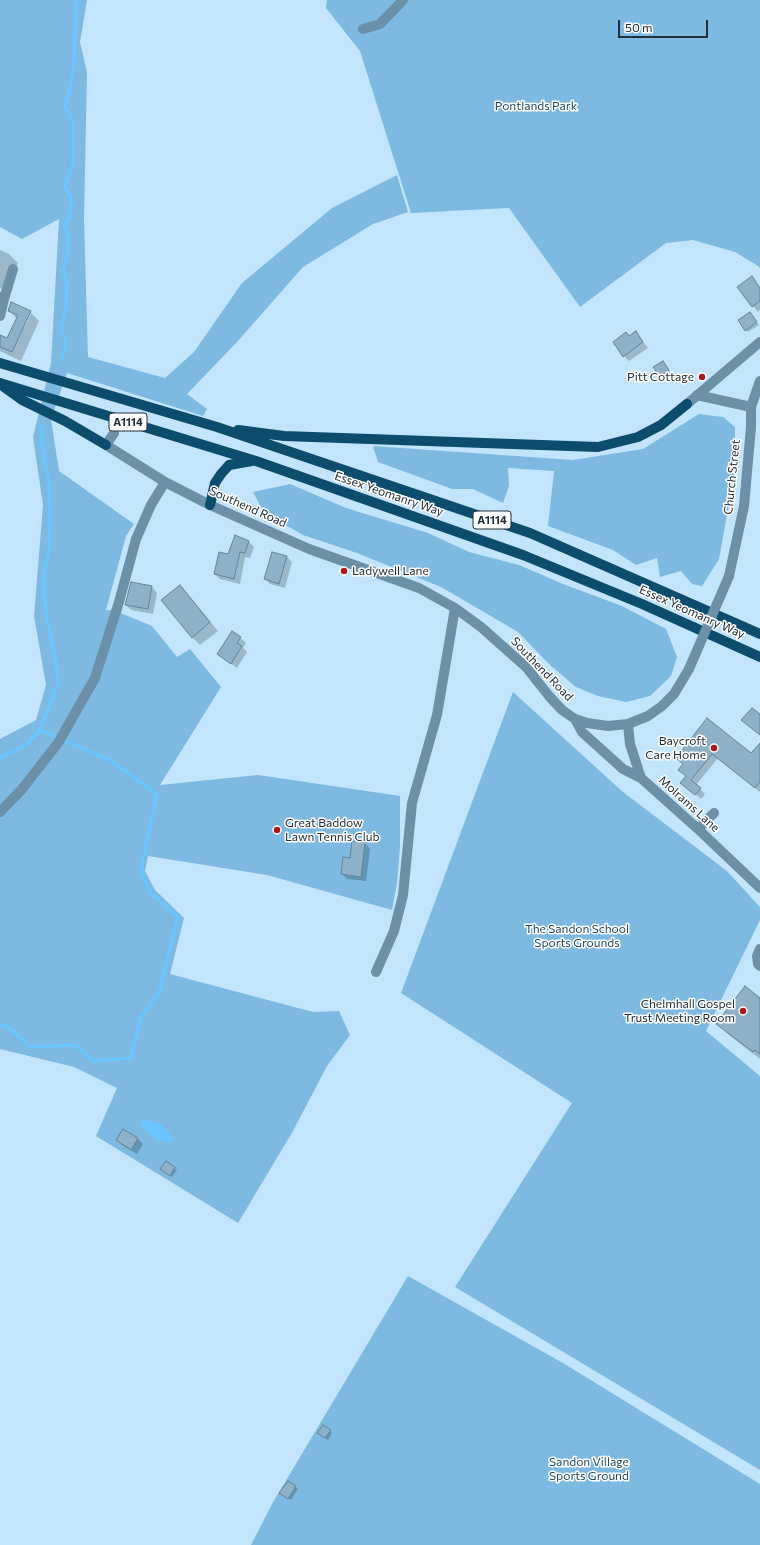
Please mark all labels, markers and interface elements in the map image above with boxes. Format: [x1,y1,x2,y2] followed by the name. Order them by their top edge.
[620,12,710,38] scale bar
[625,20,653,34] text: 50 m
[495,99,577,113] park label: Pontlands Park
[627,370,694,384] place label: Pitt Cottage
[697,372,707,382] marker: Pitt Cottage
[109,413,147,431] road number: A1114
[721,439,743,515] street label: Church Street
[333,469,445,519] street label: Essex Yeomanry Way
[207,484,289,530] street label: Southend Road
[473,511,511,529] road number: A1114
[352,564,429,578] place label: Ladywell Lane
[339,566,349,576] marker: Ladywell Lane
[637,582,747,642] street label: Essex Yeomanry Way
[508,634,576,704] street label: Southend Road
[645,734,706,762] place label: Baycroft Care Home
[709,743,719,753] marker: Baycroft Care Home
[655,773,723,835] street label: Molrams Lane
[285,816,380,844] place label: Great Baddow Lawn Tennis Club
[272,825,282,835] marker: Great Baddow Lawn Tennis Club
[525,922,629,950] park label: The Sandon School Sports Grounds
[624,997,735,1025] place label: Chelmhall Gospel Trust Meeting Room
[738,1006,748,1016] marker: Chelmhall Gospel Trust Meeting Room
[549,1455,629,1483] park label: Sandon Village Sports Ground

